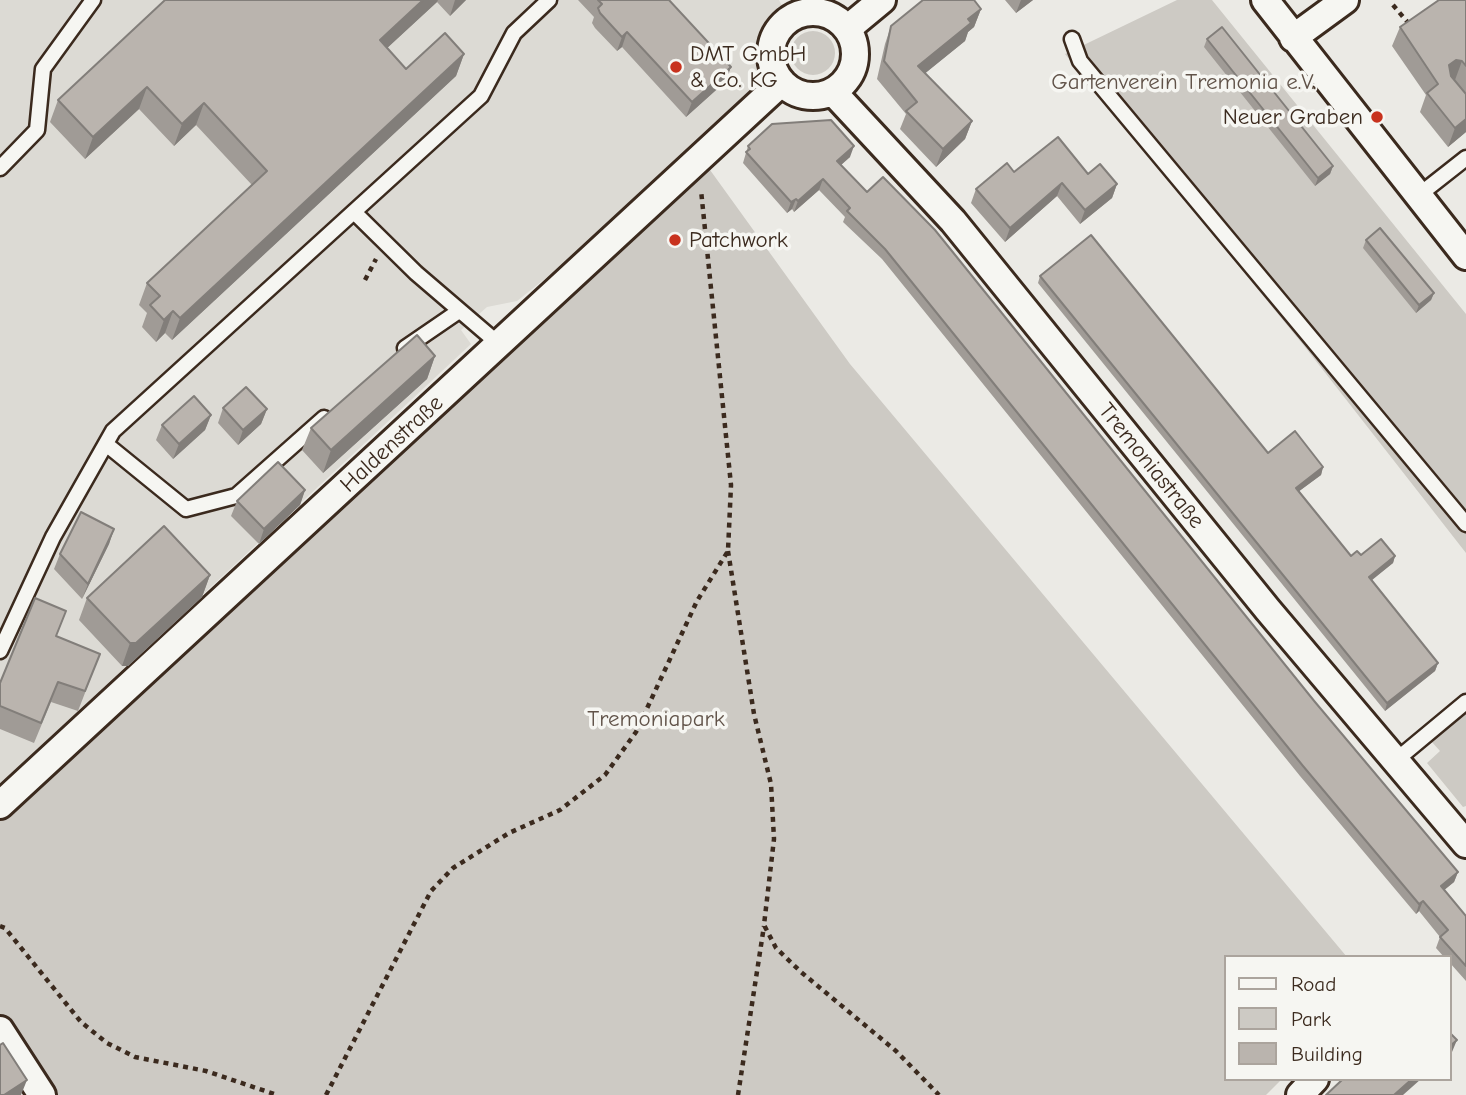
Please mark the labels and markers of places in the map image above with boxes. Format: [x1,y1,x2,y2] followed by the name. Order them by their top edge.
[690,40,806,94] place label: DMT GmbH & Co. KG
[668,59,684,75] marker: DMT GmbH & Co. KG
[1223,103,1363,131] place label: Neuer Graben
[1369,109,1385,125] marker: Neuer Graben
[689,226,788,254] place label: Patchwork
[667,232,683,248] marker: Patchwork

